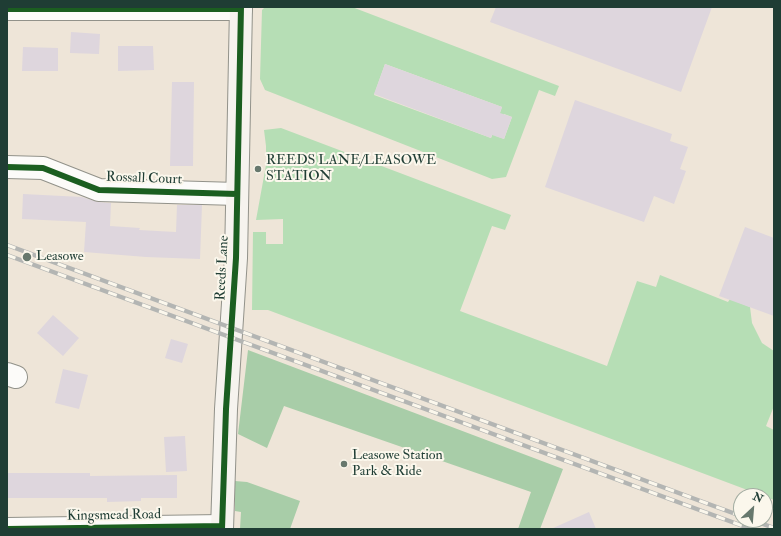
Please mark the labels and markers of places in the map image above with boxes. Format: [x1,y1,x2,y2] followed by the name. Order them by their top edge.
[266,153,436,186] place label: REEDS LANE/LEASOWE STATION
[253,164,263,174] marker: REEDS LANE/LEASOWE STATION
[36,249,84,265] place label: Leasowe
[21,251,33,263] marker: Leasowe
[352,448,443,480] place label: Leasowe Station Park & Ride
[339,459,349,469] marker: Leasowe Station Park & Ride

